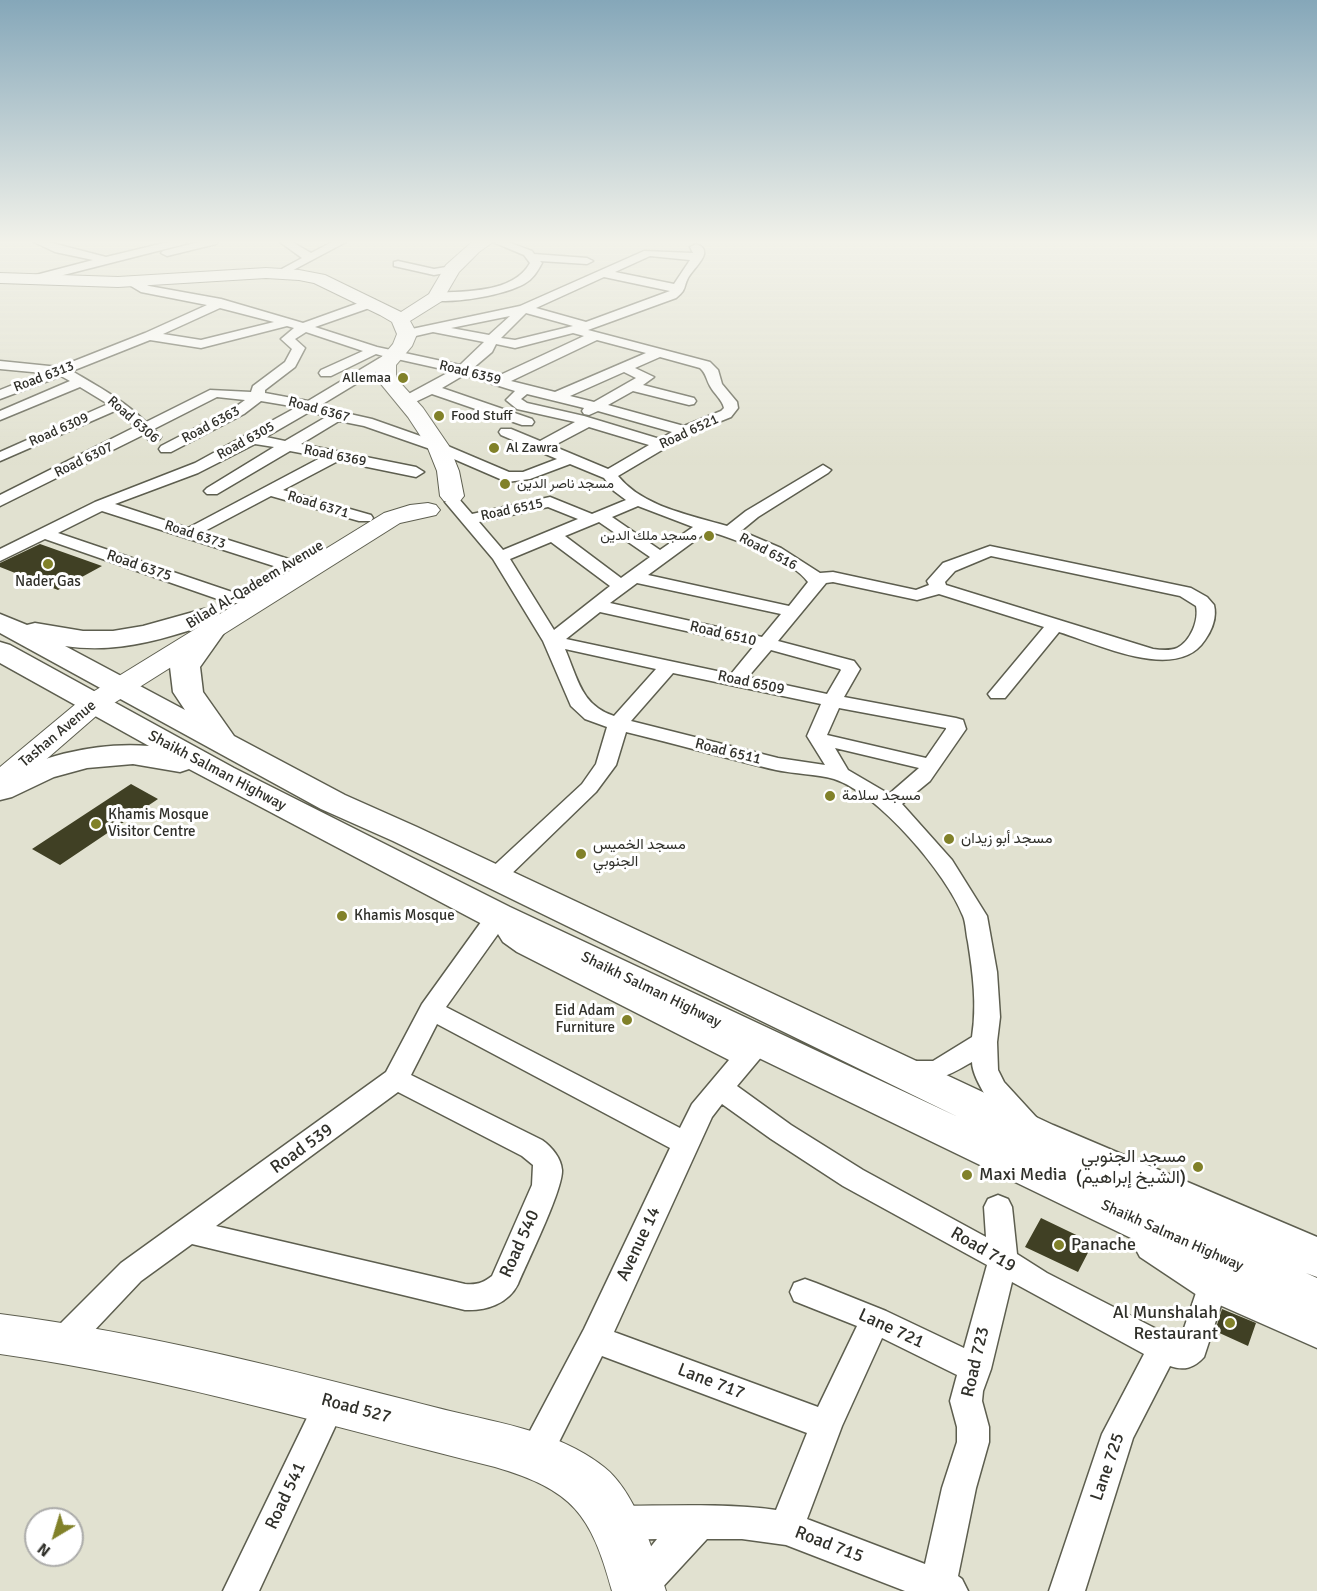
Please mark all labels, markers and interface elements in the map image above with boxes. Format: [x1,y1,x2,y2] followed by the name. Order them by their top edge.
[437,357,503,389] street label: Road 6359
[11,358,77,396] street label: Road 6313
[342,370,391,386] place label: Allemaa
[396,371,410,385] marker: Allemaa
[104,393,162,447] street label: Road 6306
[286,394,352,426] street label: Road 6367
[179,403,243,447] street label: Road 6363
[451,408,512,424] place label: Food Stuff
[27,409,91,451] street label: Road 6309
[432,409,446,423] marker: Food Stuff
[657,411,721,453] street label: Road 6521
[214,418,278,464] street label: Road 6305
[52,439,116,481] street label: Road 6307
[506,440,558,456] place label: Al Zawra
[487,441,501,455] marker: Al Zawra
[302,442,368,470] street label: Road 6369
[517,476,614,492] place label: مسجد ناصر الدين
[498,477,512,491] marker: مسجد ناصر الدين
[285,488,351,522] street label: Road 6371
[479,495,545,525] street label: Road 6515
[162,517,228,553] street label: Road 6373
[600,528,697,544] place label: مسجد ملك الدين
[702,529,716,543] marker: مسجد ملك الدين
[736,530,800,574] street label: Road 6516
[183,537,327,633] street label: Bilad Al-Qadeem Avenue
[104,546,174,586] street label: Road 6375
[41,557,55,571] marker: Nader Gas
[15,573,81,591] place label: Nader Gas
[688,618,758,650] street label: Road 6510
[716,667,786,699] street label: Road 6509
[16,697,100,771] street label: Tashan Avenue
[145,727,289,815] street label: Shaikh Salman Highway
[693,735,763,769] street label: Road 6511
[842,787,921,805] place label: مسجد سلامة
[823,789,837,803] marker: مسجد سلامة
[108,806,209,841] place label: Khamis Mosque Visitor Centre
[89,817,103,831] marker: Khamis Mosque Visitor Centre
[961,830,1052,848] place label: مسجد أبو زيدان
[942,832,956,846] marker: مسجد أبو زيدان
[593,836,686,871] place label: مسجد الخميس الجنوبي
[574,847,588,861] marker: مسجد الخميس الجنوبي
[354,907,455,925] place label: Khamis Mosque
[335,909,349,923] marker: Khamis Mosque
[578,948,724,1032] street label: Shaikh Salman Highway
[555,1002,615,1037] place label: Eid Adam Furniture
[620,1013,634,1027] marker: Eid Adam Furniture
[267,1119,337,1179] street label: Road 539
[1076,1146,1186,1188] place label: مسجد الجنوبي (الشيخ إبراهيم)
[1191,1160,1205,1174] marker: مسجد الجنوبي (الشيخ إبراهيم)
[979,1164,1067,1186] place label: Maxi Media
[960,1168,974,1182] marker: Maxi Media
[1098,1197,1246,1275] street label: Shaikh Salman Highway
[612,1203,666,1285] street label: Avenue 14
[496,1207,544,1281] street label: Road 540
[947,1223,1019,1277] street label: Road 719
[1071,1234,1136,1256] place label: Panache
[1052,1238,1066,1252] marker: Panache
[1113,1302,1218,1344] place label: Al Munshalah Restaurant
[855,1304,927,1354] street label: Lane 721
[1223,1316,1237,1330] marker: Al Munshalah Restaurant
[957,1325,995,1399] street label: Road 723
[674,1359,748,1405] street label: Lane 717
[319,1389,393,1429] street label: Road 527
[1086,1430,1130,1504] street label: Lane 725
[261,1459,311,1533] street label: Road 541
[24,1507,84,1567] north arrow
[792,1522,866,1568] street label: Road 715
[34,1538,55,1561] text: N

